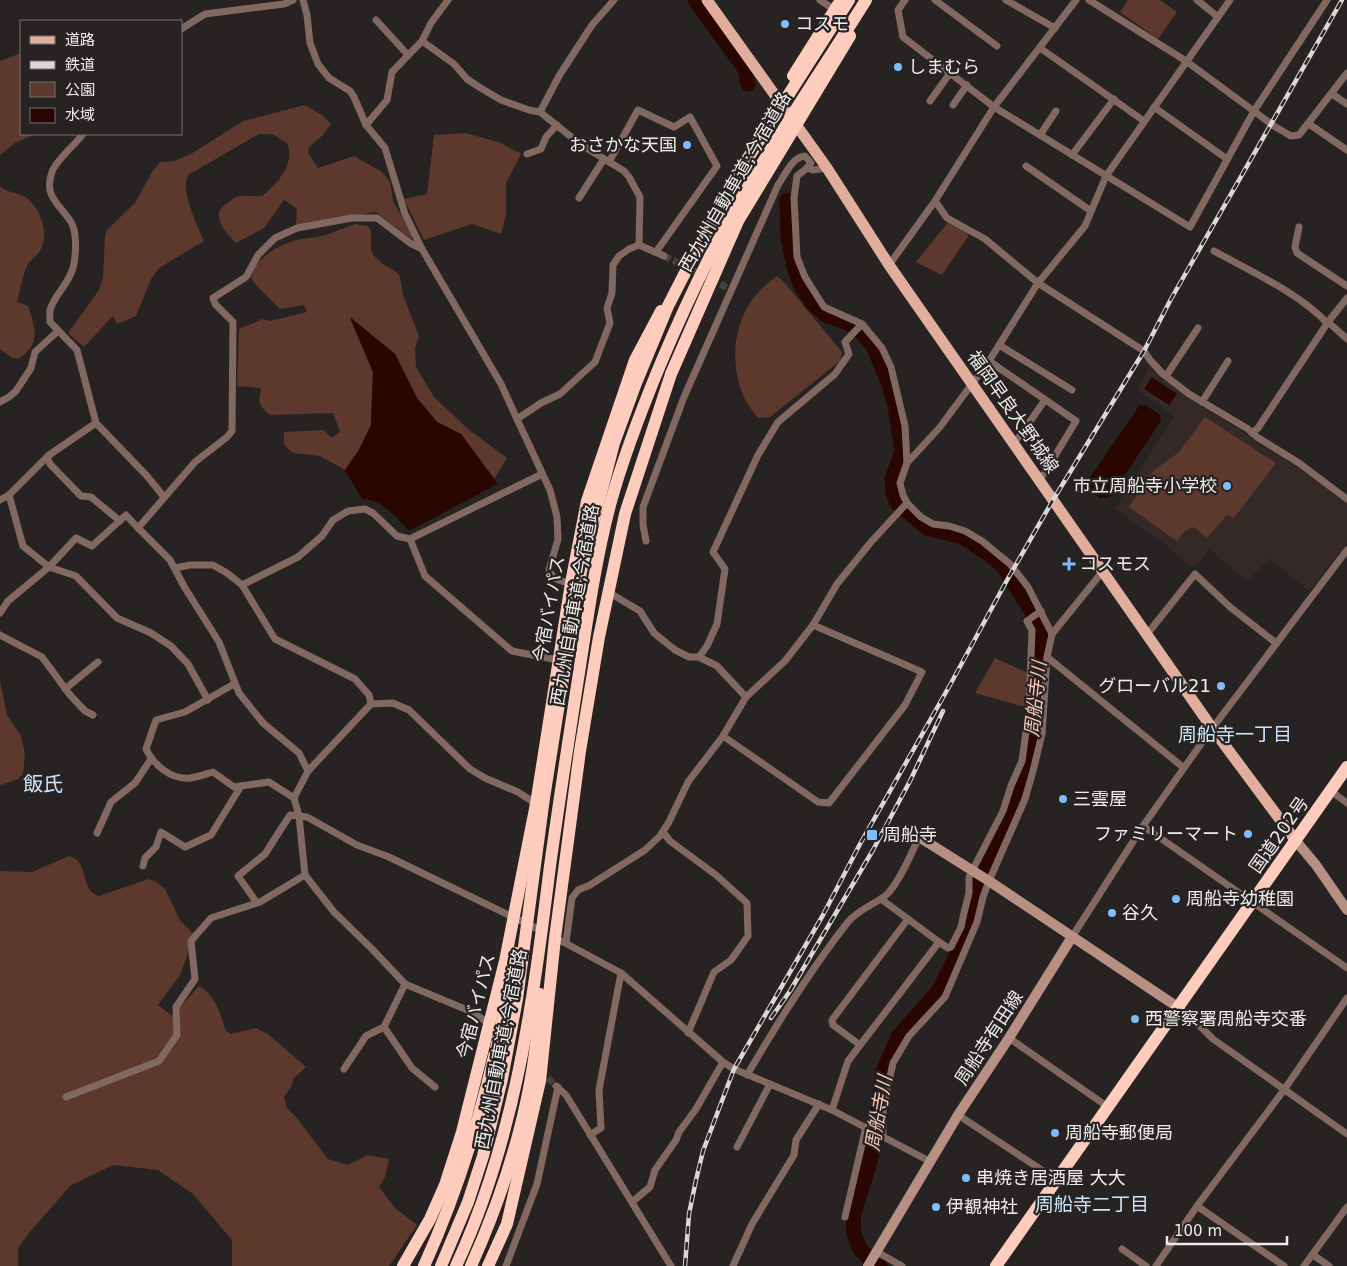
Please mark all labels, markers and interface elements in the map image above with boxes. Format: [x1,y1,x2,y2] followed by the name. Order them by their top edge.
[795,13,849,34] place label: コスモ
[779,18,791,30] marker: コスモ
[20,20,182,135] legend
[65,31,95,49] text: 道路
[65,56,95,74] text: 鉄道
[908,56,980,77] place label: しまむら
[892,61,904,73] marker: しまむら
[65,81,95,99] text: 公園
[674,88,795,275] street label: 西九州自動車道;今宿道路
[65,106,95,124] text: 水域
[569,134,677,155] place label: おさかな天国
[681,139,693,151] marker: おさかな天国
[964,347,1063,477] street label: 福岡早良大野城線
[1073,475,1217,496] place label: 市立周船寺小学校
[1221,480,1233,492] marker: 市立周船寺小学校
[546,503,603,707] street label: 西九州自動車道;今宿道路
[1079,553,1151,574] place label: コスモス
[529,554,568,664] street label: 今宿バイパス
[1063,558,1075,570] marker: コスモス
[1020,658,1050,738] water label: 周船寺川
[1098,675,1211,696] place label: グローバル21
[1215,680,1227,692] marker: グローバル21
[1178,723,1292,745] district label: 周船寺一丁目
[23,772,63,796] district label: 飯氏
[1073,788,1127,809] place label: 三雲屋
[1057,793,1069,805] marker: 三雲屋
[1245,793,1313,877] street label: 国道202号
[1094,823,1238,844] place label: ファミリーマート
[883,824,937,845] place label: 周船寺
[865,828,879,842] marker: 周船寺
[1242,828,1254,840] marker: ファミリーマート
[1186,888,1294,909] place label: 周船寺幼稚園
[1170,893,1182,905] marker: 周船寺幼稚園
[1122,902,1158,923] place label: 谷久
[1106,907,1118,919] marker: 谷久
[471,947,530,1151] street label: 西九州自動車道;今宿道路
[452,951,499,1061] street label: 今宿バイパス
[950,987,1027,1089] street label: 周船寺有田線
[1145,1008,1307,1029] place label: 西警察署周船寺交番
[1129,1013,1141,1025] marker: 西警察署周船寺交番
[861,1072,896,1152] water label: 周船寺川
[1065,1122,1173,1143] place label: 周船寺郵便局
[1049,1127,1061,1139] marker: 周船寺郵便局
[976,1167,1126,1188] place label: 串焼き居酒屋 大大
[960,1172,972,1184] marker: 串焼き居酒屋 大大
[1035,1193,1149,1215] district label: 周船寺二丁目
[946,1196,1018,1217] place label: 伊覩神社
[930,1201,942,1213] marker: 伊覩神社
[1167,1214,1287,1246] scale bar
[1174,1222,1222,1240] text: 100 m

